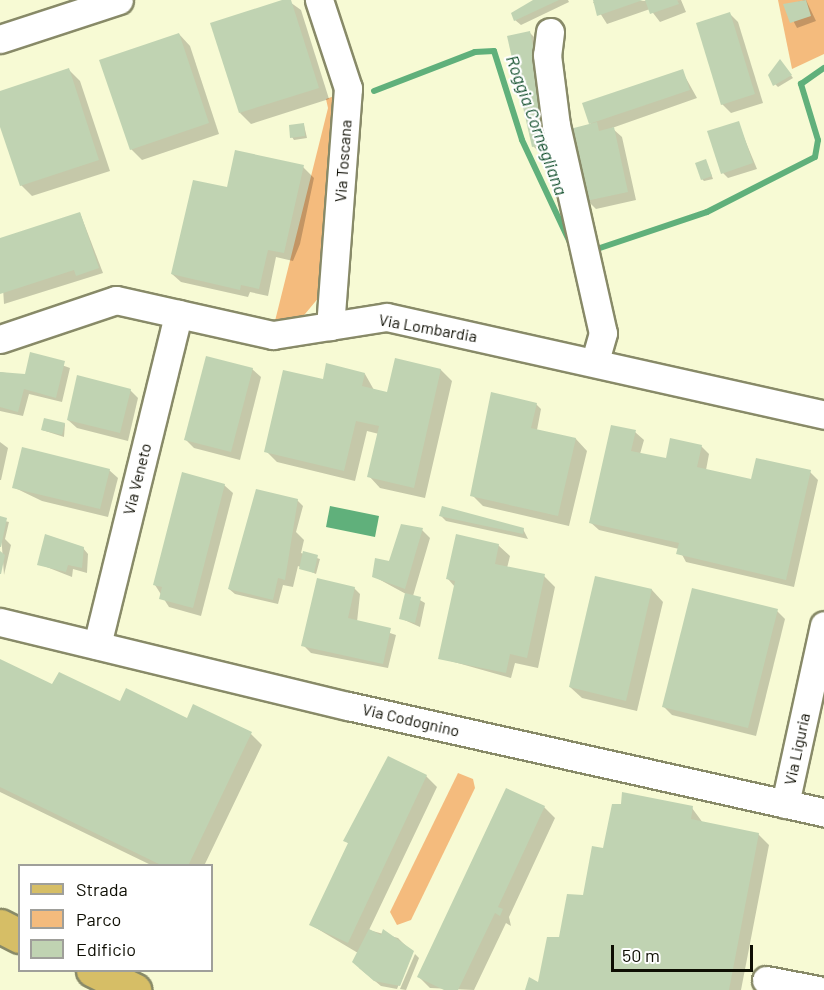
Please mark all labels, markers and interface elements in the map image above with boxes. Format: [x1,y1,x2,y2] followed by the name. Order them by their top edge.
[502,52,572,198] water label: Roggia Cornegliana
[331,119,355,203] street label: Via Toscana
[377,310,479,346] street label: Via Lombardia
[119,441,155,517] street label: Via Veneto
[360,699,462,741] street label: Via Codognino
[780,711,814,787] street label: Via Liguria
[18,864,213,972] legend
[76,878,128,900] text: Strada
[76,908,121,930] text: Parco
[614,933,756,971] scale bar
[76,938,136,960] text: Edificio
[622,944,660,966] text: 50 m

